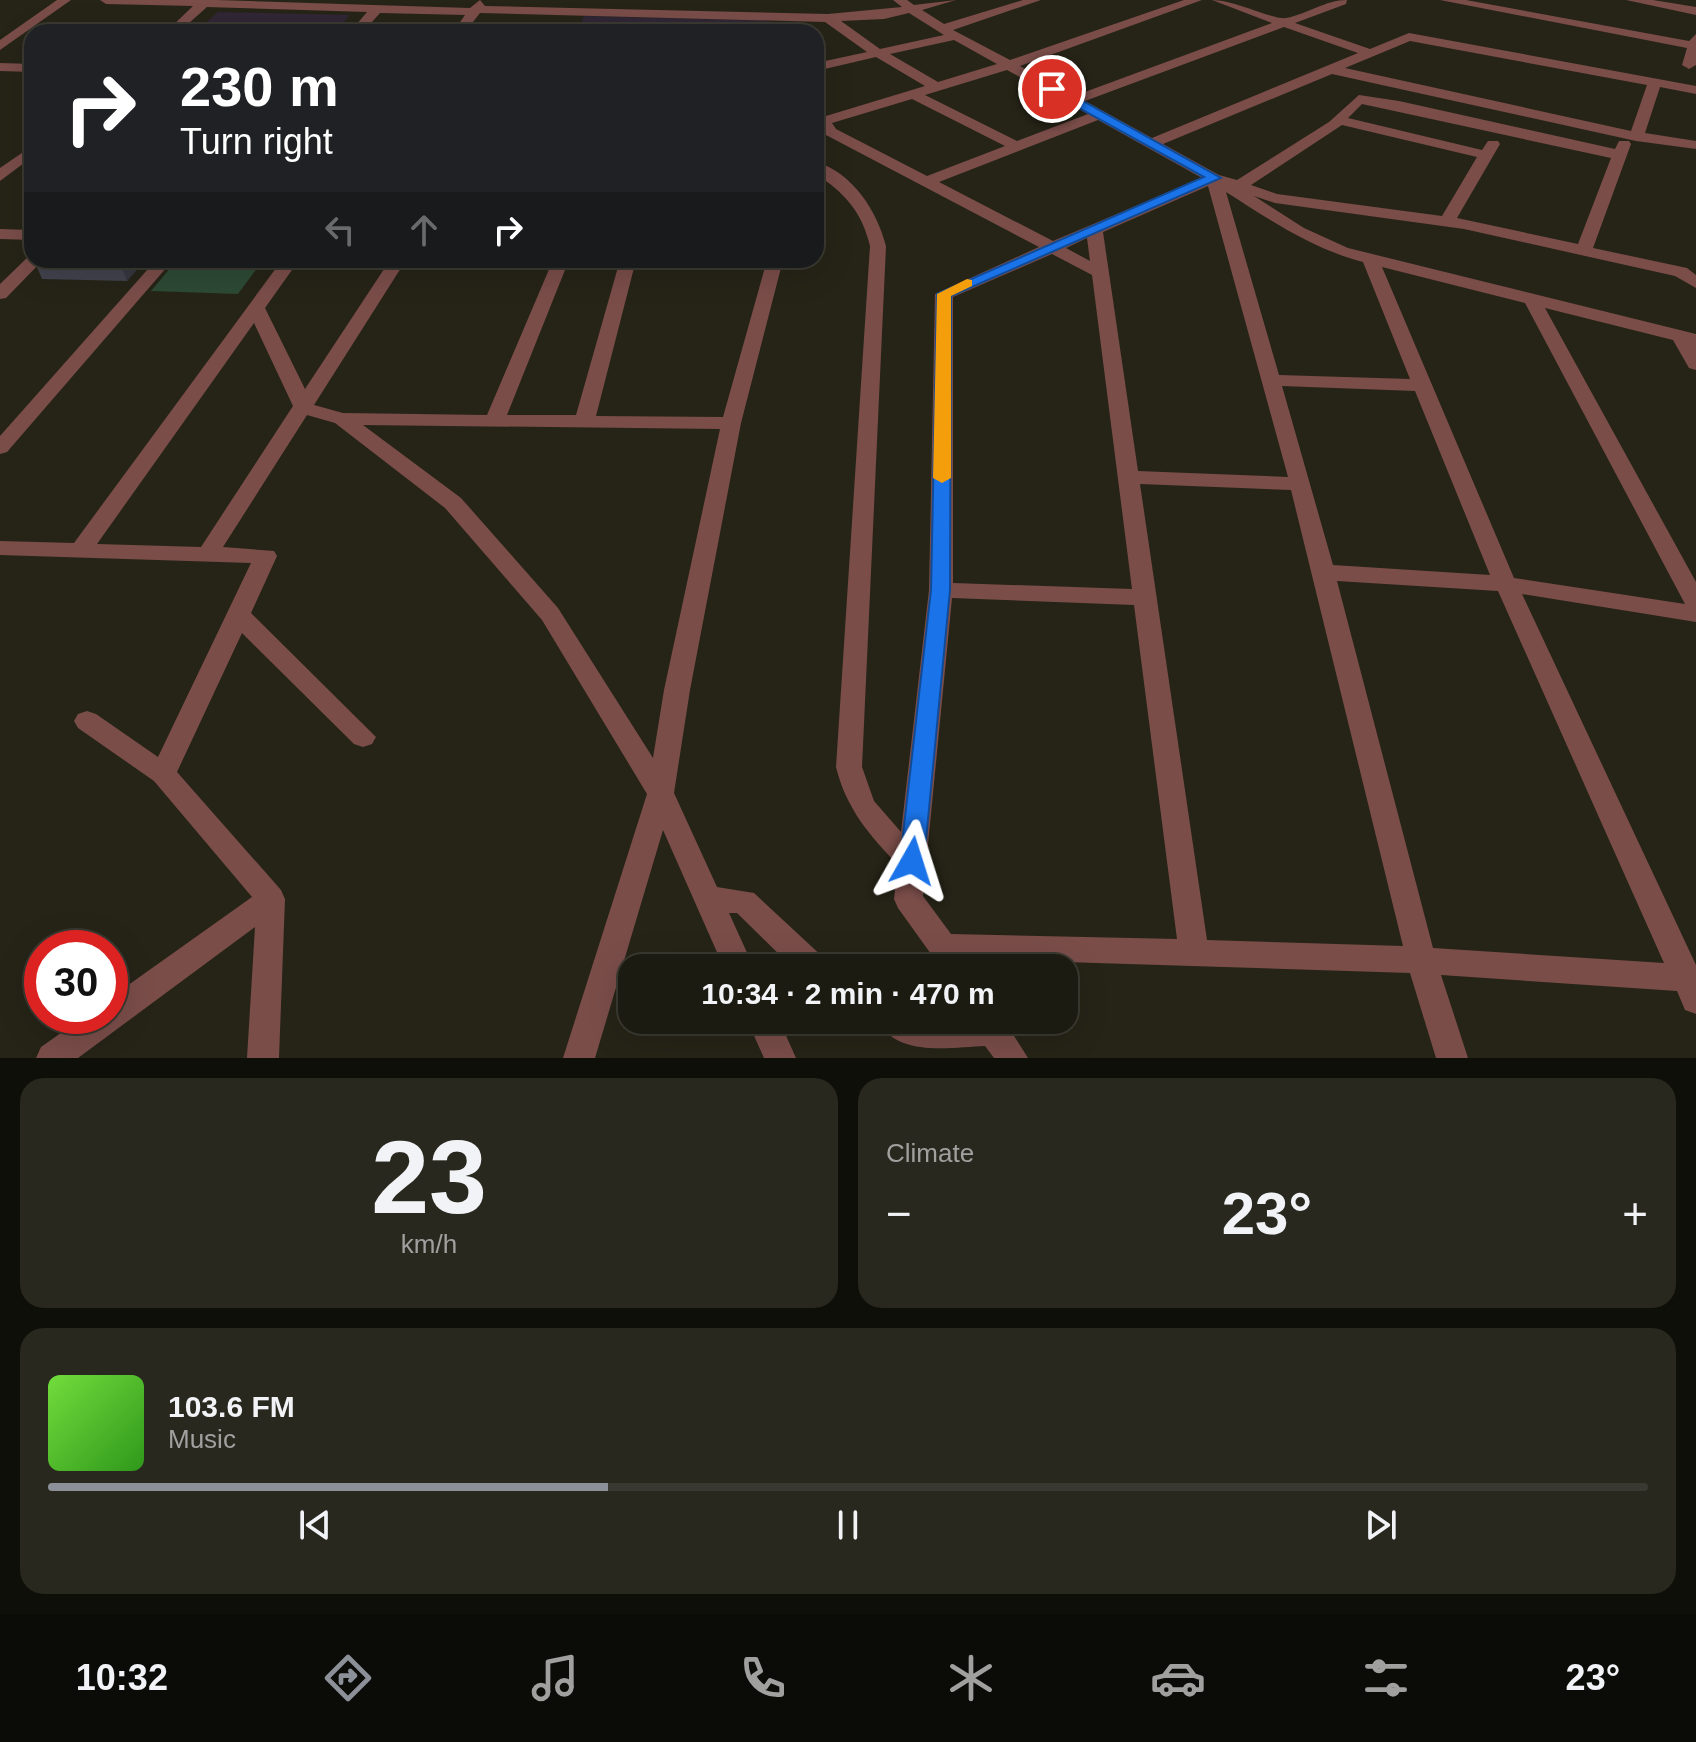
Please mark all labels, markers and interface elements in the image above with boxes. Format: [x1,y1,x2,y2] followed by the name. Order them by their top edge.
[180,55,339,118] text: 230 m
[1018,55,1086,123] pin
[48,56,152,160] icon: right
[1030,67,1074,111] icon: arrive
[180,121,333,162] text: Turn right
[318,208,362,252] icon: left
[402,208,446,252] icon: ahead
[486,208,530,252] icon: right
[870,819,954,903] position arrow
[24,930,128,1034] speed limit sign: 30
[701,977,995,1010] text: 10:34 · 2 min · 470 m
[371,1119,487,1235] text: 23
[886,1138,974,1168] text: Climate
[1222,1180,1312,1247] text: 23°
[886,1189,912,1238] text: −
[1622,1189,1648,1238] text: +
[401,1229,457,1259] text: km/h
[168,1390,295,1423] text: 103.6 FM
[168,1424,236,1454] text: Music
[293,1503,337,1547] icon: previous
[826,1503,870,1547] icon: pause
[1359,1503,1403,1547] icon: next
[320,1650,376,1706] icon: directions
[527,1650,583,1706] icon: music
[735,1650,791,1706] icon: phone
[943,1650,999,1706] icon: climate
[1150,1650,1206,1706] icon: car
[1358,1650,1414,1706] icon: filters
[76,1657,168,1698] text: 10:32
[1566,1657,1620,1698] text: 23°

